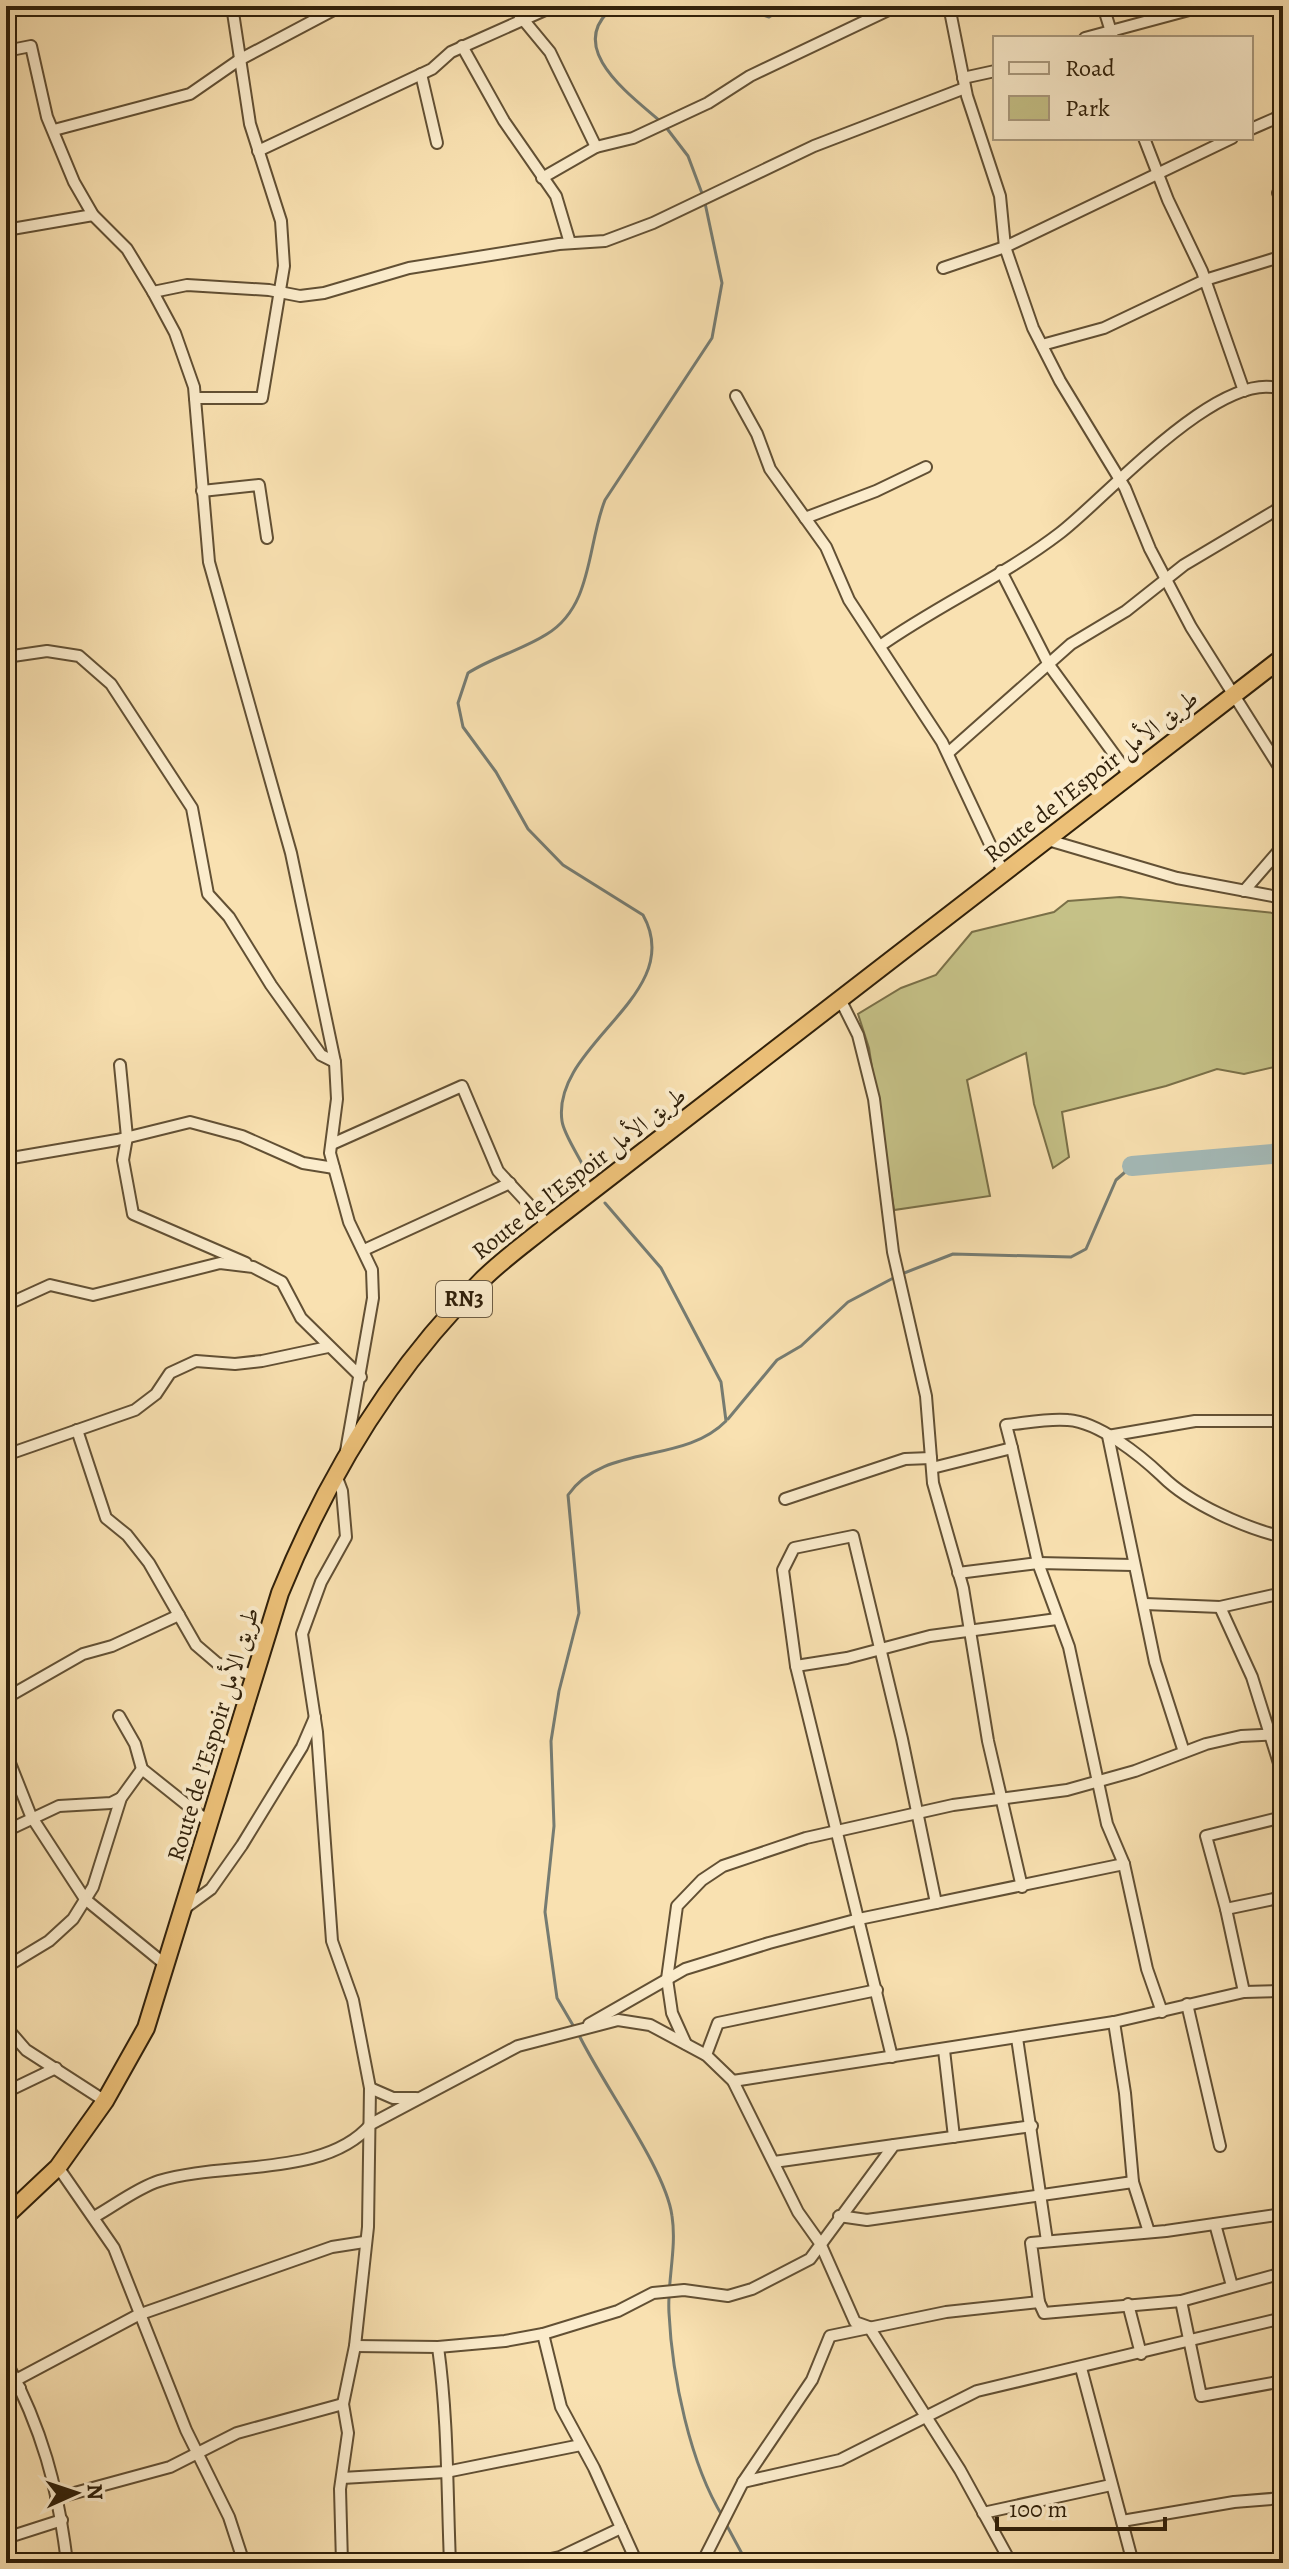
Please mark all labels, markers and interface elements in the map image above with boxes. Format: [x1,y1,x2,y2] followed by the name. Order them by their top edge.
[993,36,1253,140] legend
[1065,52,1115,84] text: Road
[1065,92,1110,124] text: Park
[977,682,1205,871] street label: Route de l’Espoir طريق الأمل
[465,1079,693,1268] street label: Route de l’Espoir طريق الأمل
[436,1281,492,1317] road number: RN3
[159,1603,268,1865] street label: Route de l’Espoir طريق الأمل
[36,2453,116,2533] north arrow
[997,2481,1165,2531] scale bar
[80,2483,110,2501] text: N
[1009,2493,1068,2525] text: 100 m

